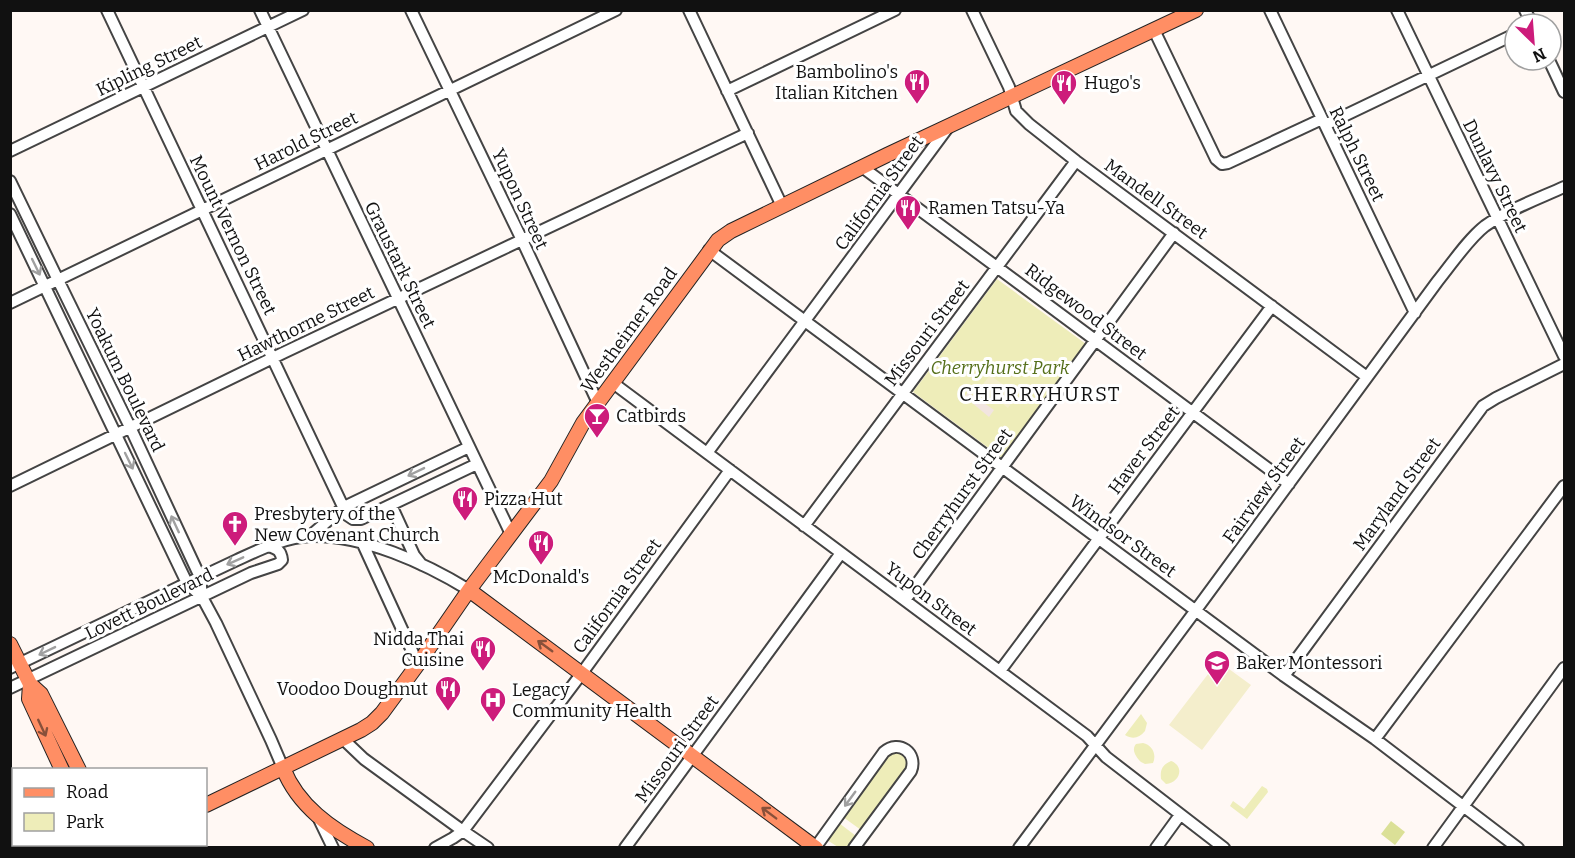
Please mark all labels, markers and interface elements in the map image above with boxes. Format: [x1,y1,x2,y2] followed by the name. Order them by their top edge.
[1503,12,1563,72] north arrow
[93,31,206,101] street label: Kipling Street
[1530,44,1549,66] text: N
[775,61,899,104] place label: Bambolino's Italian Kitchen
[902,67,932,105] restaurant icon: Bambolino's Italian Kitchen
[1049,68,1079,106] restaurant icon: Hugo's
[1084,72,1141,94] place label: Hugo's
[1325,103,1390,206] street label: Ralph Street
[251,106,362,175] street label: Harold Street
[1458,116,1532,237] street label: Dunlavy Street
[830,131,928,255] street label: California Street
[487,145,553,253] street label: Yupon Street
[185,152,281,319] street label: Mount Vernon Street
[1100,154,1212,244] street label: Mandell Street
[893,193,923,231] restaurant icon: Ramen Tatsu-Ya
[928,197,1065,219] place label: Ramen Tatsu-Ya
[360,198,441,333] street label: Graustark Street
[30,257,42,275] one-way arrow
[1021,259,1152,365] street label: Ridgewood Street
[576,263,682,397] street label: Westheimer Road
[880,275,974,391] street label: Missouri Street
[234,281,378,367] street label: Hawthorne Street
[81,305,169,456] street label: Yoakum Boulevard
[930,357,1070,379] park label: Cherryhurst Park
[959,382,1121,406] district label: CHERRYHURST
[582,401,612,439] bar icon: Catbirds
[1104,401,1185,498] street label: Haver Street
[616,405,686,427] place label: Catbirds
[907,424,1017,564] street label: Cherryhurst Street
[1218,432,1310,547] street label: Fairview Street
[1349,433,1446,555] street label: Maryland Street
[124,452,136,470] one-way arrow
[407,467,425,479] one-way arrow
[450,484,480,522] restaurant icon: Pizza Hut
[484,488,563,510] place label: Pizza Hut
[1065,490,1181,582] street label: Windsor Street
[254,503,439,546] place label: Presbytery of the New Covenant Church
[220,509,250,547] church icon: Presbytery of the New Covenant Church
[169,515,181,533] one-way arrow
[526,528,556,566] restaurant icon: McDonald's
[568,534,666,658] street label: California Street
[226,556,244,567] one-way arrow
[881,557,981,641] street label: Yupon Street
[81,563,217,645] street label: Lovett Boulevard
[493,566,589,588] place label: McDonald's
[373,628,464,671] place label: Nidda Thai Cuisine
[468,634,498,672] restaurant icon: Nidda Thai Cuisine
[538,640,554,652] one-way arrow
[38,645,56,657] one-way arrow
[1202,648,1232,686] school or university icon: Baker Montessori
[1236,652,1382,674] place label: Baker Montessori
[433,674,463,712] restaurant icon: Voodoo Doughnut
[277,678,428,700] place label: Voodoo Doughnut
[512,679,672,722] place label: Legacy Community Health
[478,685,508,723] hospital icon: Legacy Community Health
[631,691,724,807] street label: Missouri Street
[37,718,49,736] one-way arrow
[12,768,207,846] legend
[66,781,109,803] text: Road
[844,791,856,807] one-way arrow
[761,806,777,819] one-way arrow
[66,811,105,833] text: Park

